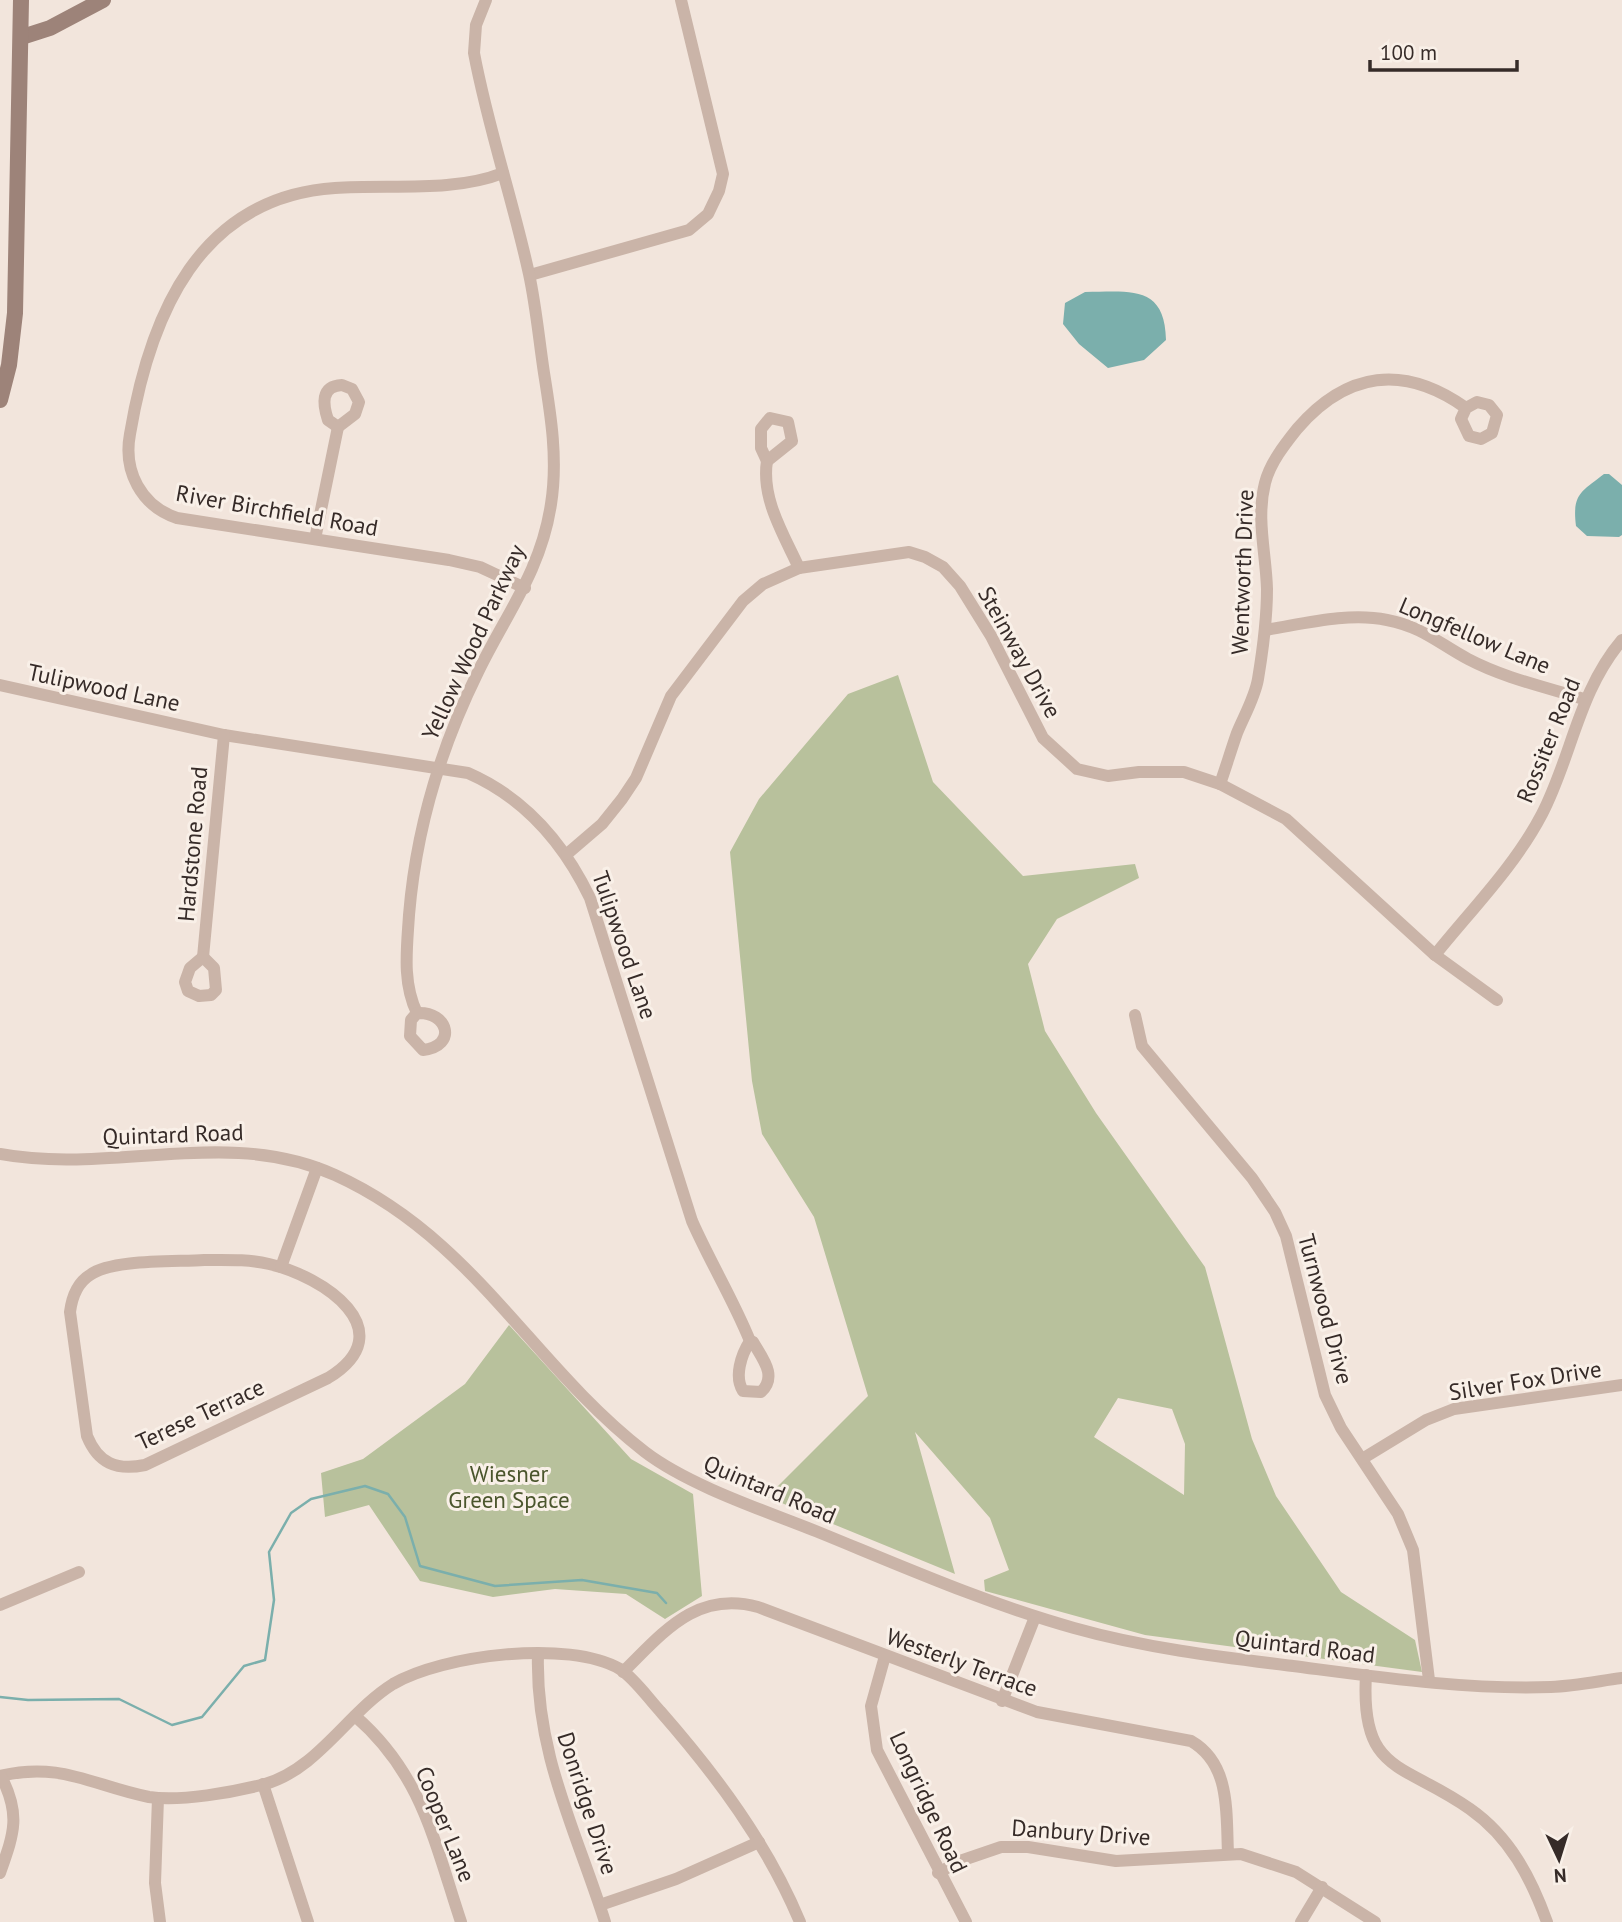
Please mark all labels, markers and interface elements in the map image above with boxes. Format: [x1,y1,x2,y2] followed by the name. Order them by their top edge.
[1370,28,1517,72] scale bar
[1380,39,1437,66] text: 100 m
[174,478,380,542] street label: River Birchfield Road
[1225,489,1259,655] street label: Wentworth Drive
[415,539,531,745] street label: Yellow Wood Parkway
[972,581,1068,723] street label: Steinway Drive
[1395,590,1555,680] street label: Longfellow Lane
[25,657,183,717] street label: Tulipwood Lane
[1510,673,1586,807] street label: Rossiter Road
[171,765,213,923] street label: Hardstone Road
[586,867,664,1023] street label: Tulipwood Lane
[102,1117,244,1151] street label: Quintard Road
[1292,1231,1360,1387] street label: Turnwood Drive
[1447,1354,1603,1406] street label: Silver Fox Drive
[131,1372,269,1456] street label: Terese Terrace
[699,1448,841,1530] street label: Quintard Road
[448,1459,570,1514] park label: Wiesner Green Space
[883,1621,1041,1703] street label: Westerly Terrace
[1233,1623,1377,1669] street label: Quintard Road
[884,1727,974,1877] street label: Longridge Road
[551,1728,625,1878] street label: Donridge Drive
[410,1762,482,1886] street label: Cooper Lane
[1011,1813,1151,1851] street label: Danbury Drive
[1524,1824,1594,1894] north arrow
[1553,1864,1567,1888] text: N

